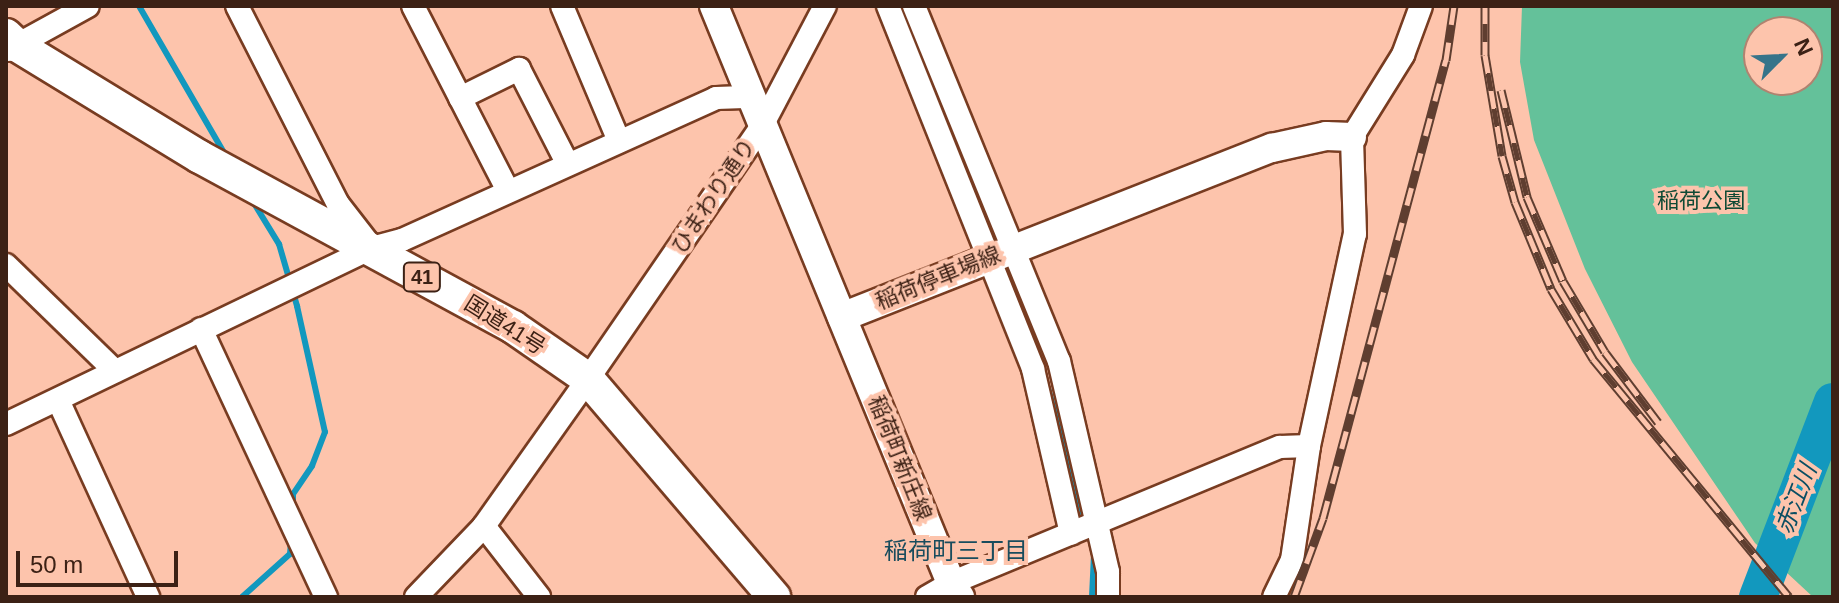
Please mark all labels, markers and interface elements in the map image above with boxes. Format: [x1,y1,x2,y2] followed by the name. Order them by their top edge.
[1743,16,1823,96] north arrow
[1789,34,1818,59] text: N
[665,134,761,258] street label: ひまわり通り
[1657,188,1745,214] park label: 稲荷公園
[872,241,1004,315] street label: 稲荷停車場線
[402,261,442,293] road number: 41
[460,290,550,360] street label: 国道41号
[863,392,937,524] street label: 稲荷町新庄線
[1770,460,1822,538] water label: 赤江川
[20,535,182,585] scale bar
[884,537,1028,565] district label: 稲荷町三丁目
[30,551,83,578] text: 50 m

